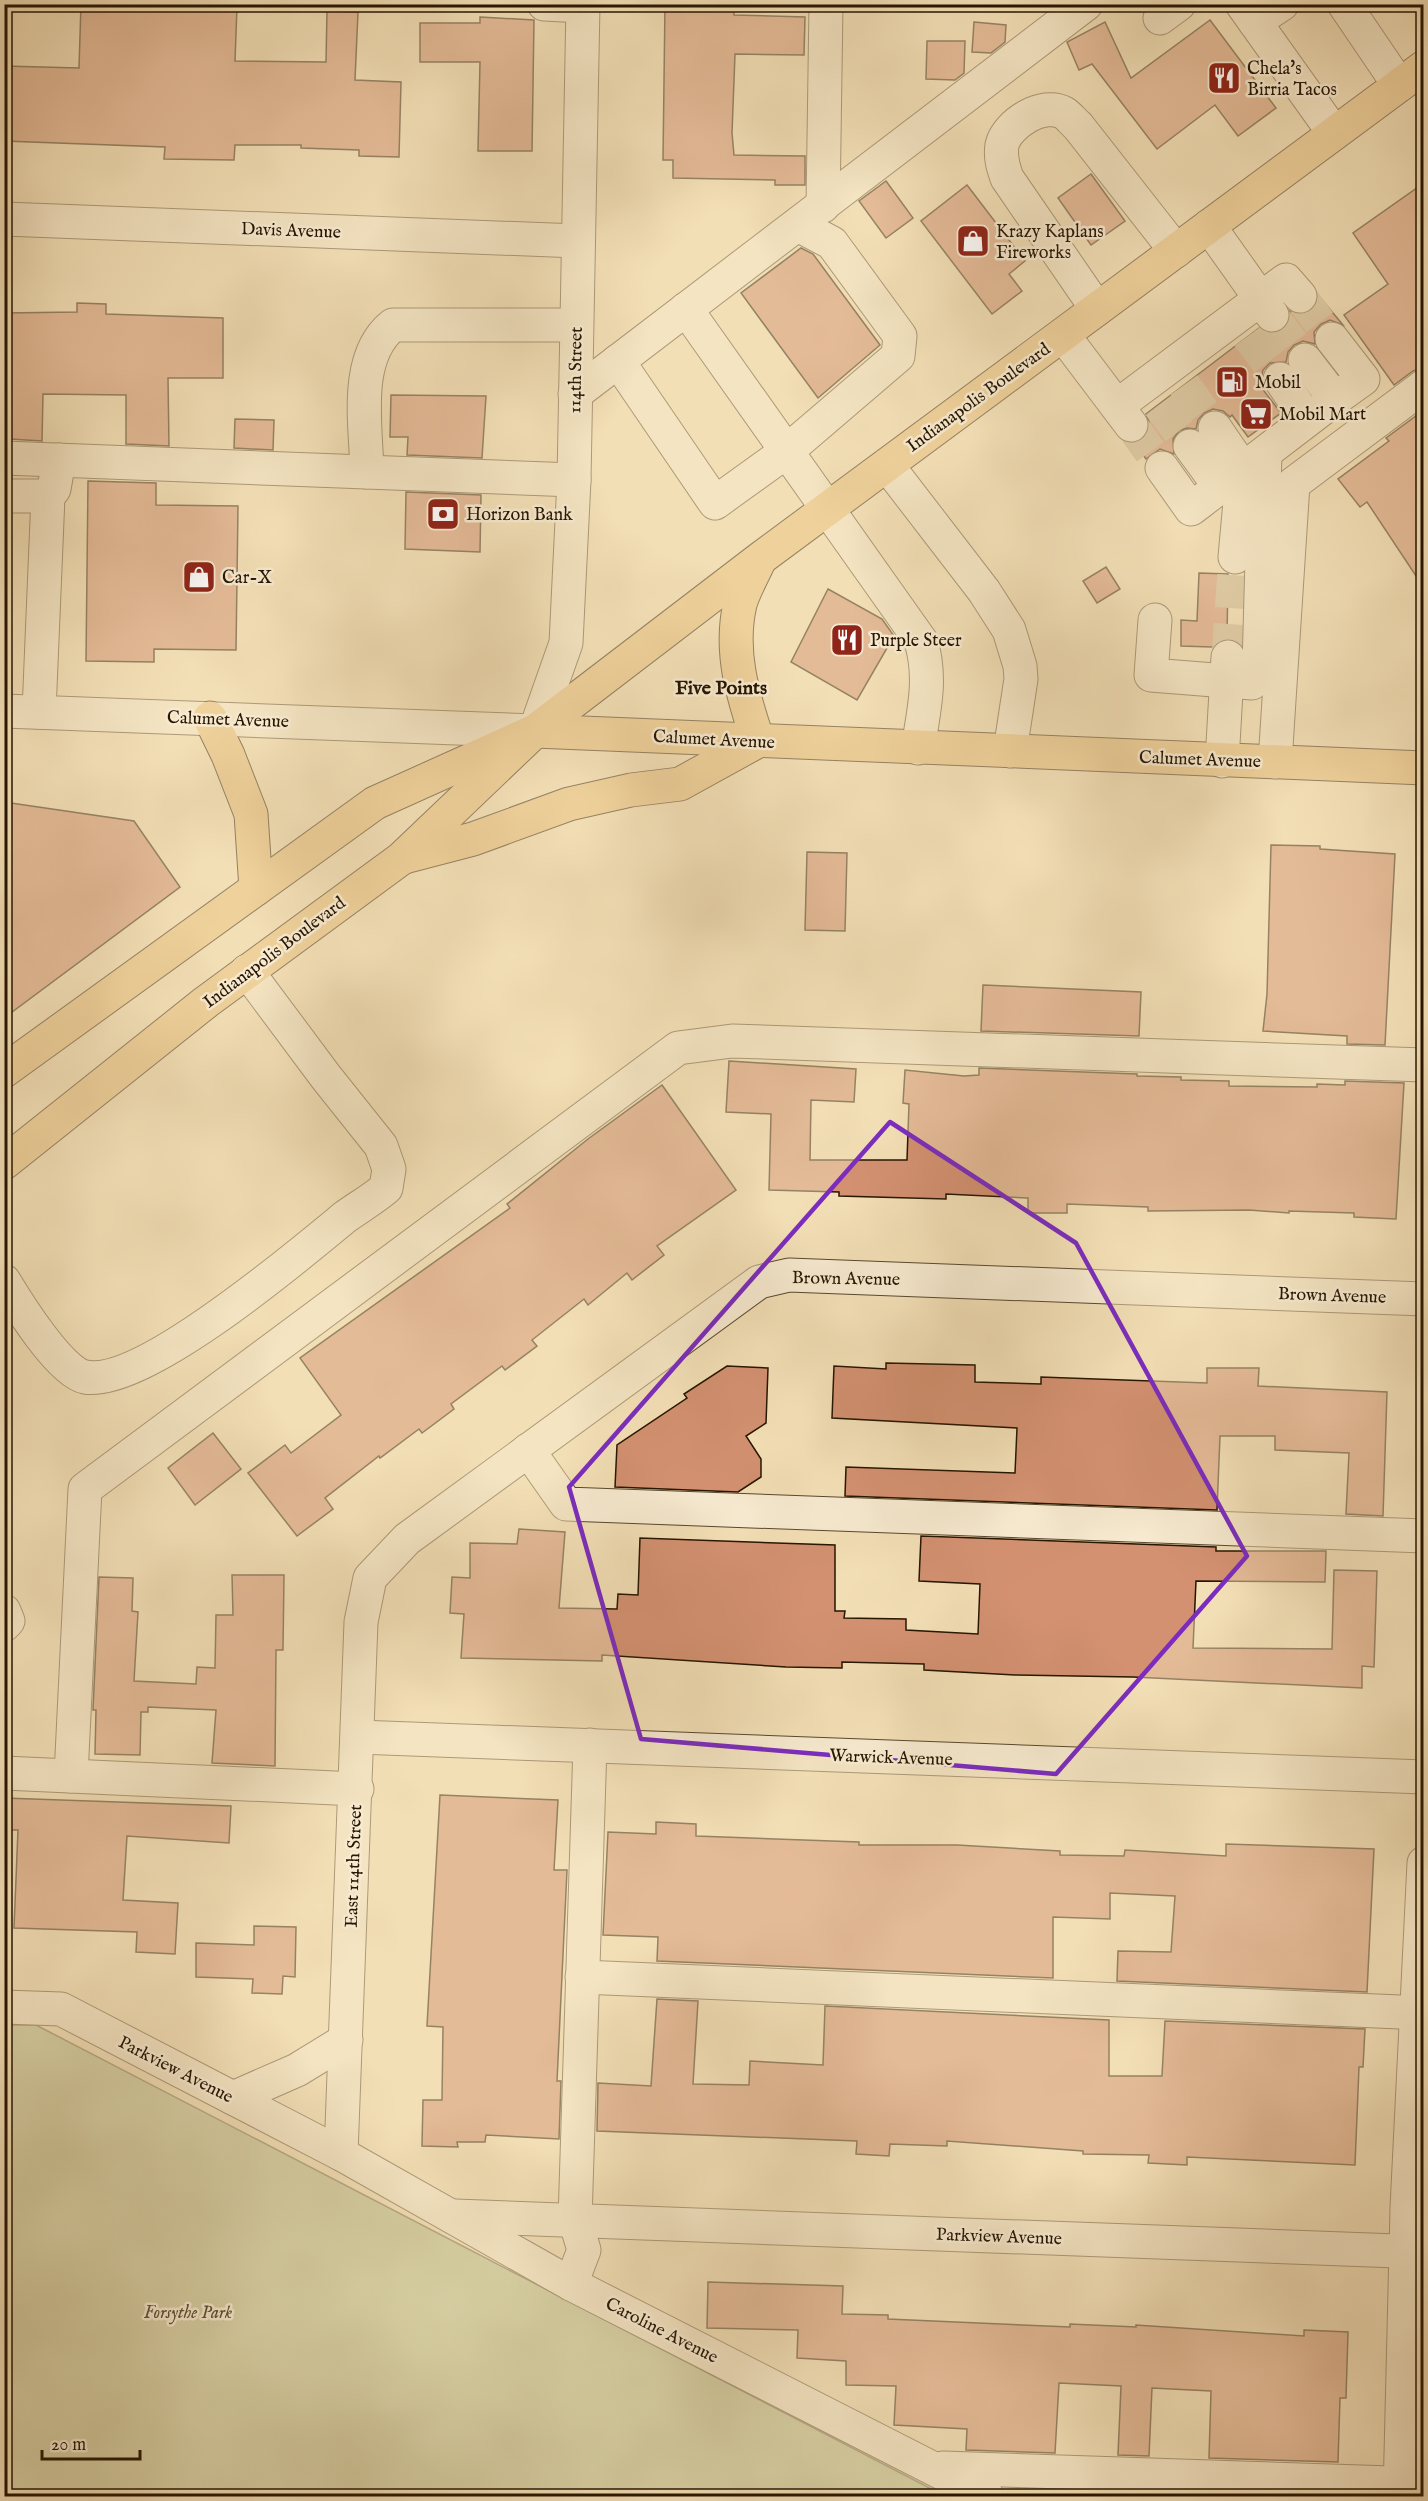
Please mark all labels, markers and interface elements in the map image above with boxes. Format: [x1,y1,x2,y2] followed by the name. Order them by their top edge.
[1247,58,1337,102] place label: Chela's Birria Tacos
[1206,60,1242,96] restaurant icon: Chela's Birria Tacos
[241,218,341,245] street label: Davis Avenue
[996,221,1104,265] place label: Krazy Kaplans Fireworks
[955,223,991,259] shop icon: Krazy Kaplans Fireworks
[564,327,589,414] street label: 114th Street
[902,338,1056,458] street label: Indianapolis Boulevard
[1214,364,1250,400] fuel station icon: Mobil
[1255,372,1301,395] place label: Mobil
[1238,396,1274,432] supermarket icon: Mobil Mart
[1279,404,1366,427] place label: Mobil Mart
[425,496,461,532] bank icon: Horizon Bank
[466,504,573,527] place label: Horizon Bank
[181,559,217,595] shop icon: Car-X
[222,567,273,590] place label: Car-X
[829,622,865,658] restaurant icon: Purple Steer
[870,630,962,653] place label: Purple Steer
[675,676,767,701] district label: Five Points
[167,707,289,734] street label: Calumet Avenue
[652,726,775,755] street label: Calumet Avenue
[1139,747,1261,774] street label: Calumet Avenue
[199,892,351,1014] street label: Indianapolis Boulevard
[792,1267,900,1292] street label: Brown Avenue
[1277,1283,1387,1310] street label: Brown Avenue
[829,1745,953,1772] street label: Warwick Avenue
[341,1804,368,1928] street label: East 114th Street
[114,2032,237,2109] street label: Parkview Avenue
[936,2224,1062,2251] street label: Parkview Avenue
[601,2293,722,2370] street label: Caroline Avenue
[144,2302,232,2325] park label: Forsythe Park
[42,2423,140,2461] scale bar
[51,2434,86,2457] text: 20 m

